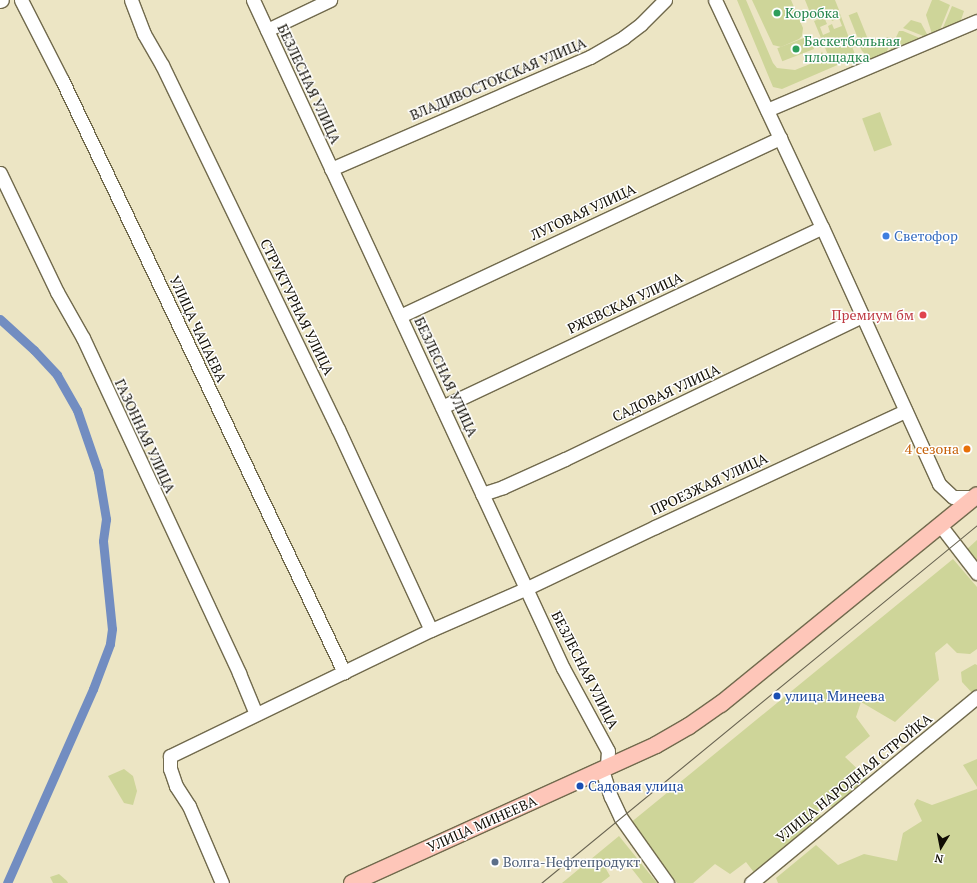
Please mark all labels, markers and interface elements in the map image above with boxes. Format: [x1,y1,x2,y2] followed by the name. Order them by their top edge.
[785,5,839,21] place label: Коробка
[772,8,782,18] marker: Коробка
[274,21,344,147] street label: БЕЗЛЕСНАЯ УЛИЦА
[804,33,900,66] place label: Баскетбольная площадка
[407,34,589,124] street label: ВЛАДИВОСТОКСКАЯ УЛИЦА
[791,44,801,54] marker: Баскетбольная площадка
[528,180,638,244] street label: ЛУГОВАЯ УЛИЦА
[894,228,958,244] place label: Светофор
[881,231,891,241] marker: Светофор
[257,236,337,378] street label: СТРУКТУРНАЯ УЛИЦА
[565,269,685,337] street label: РЖЕВСКАЯ УЛИЦА
[166,273,230,385] street label: УЛИЦА ЧАПАЕВА
[832,307,914,323] place label: Премиум бм
[917,309,929,321] marker: Премиум бм
[411,314,481,440] street label: БЕЗЛЕСНАЯ УЛИЦА
[610,361,722,425] street label: САДОВАЯ УЛИЦА
[111,376,179,496] street label: ГАЗОННАЯ УЛИЦА
[905,441,959,457] place label: 4 сезона
[962,444,972,454] marker: 4 сезона
[648,449,770,519] street label: ПРОЕЗЖАЯ УЛИЦА
[548,608,622,732] street label: БЕЗЛЕСНАЯ УЛИЦА
[785,688,885,704] place label: улица Минеева
[772,691,782,701] marker: улица Минеева
[773,710,935,846] street label: УЛИЦА НАРОДНАЯ СТРОЙКА
[588,778,684,794] place label: Садовая улица
[575,781,585,791] marker: Садовая улица
[424,792,540,856] street label: УЛИЦА МИНЕЕВА
[921,827,961,867] north arrow
[934,851,944,866] text: N
[503,854,640,870] place label: Волга-Нефтепродукт
[490,857,500,867] marker: Волга-Нефтепродукт

